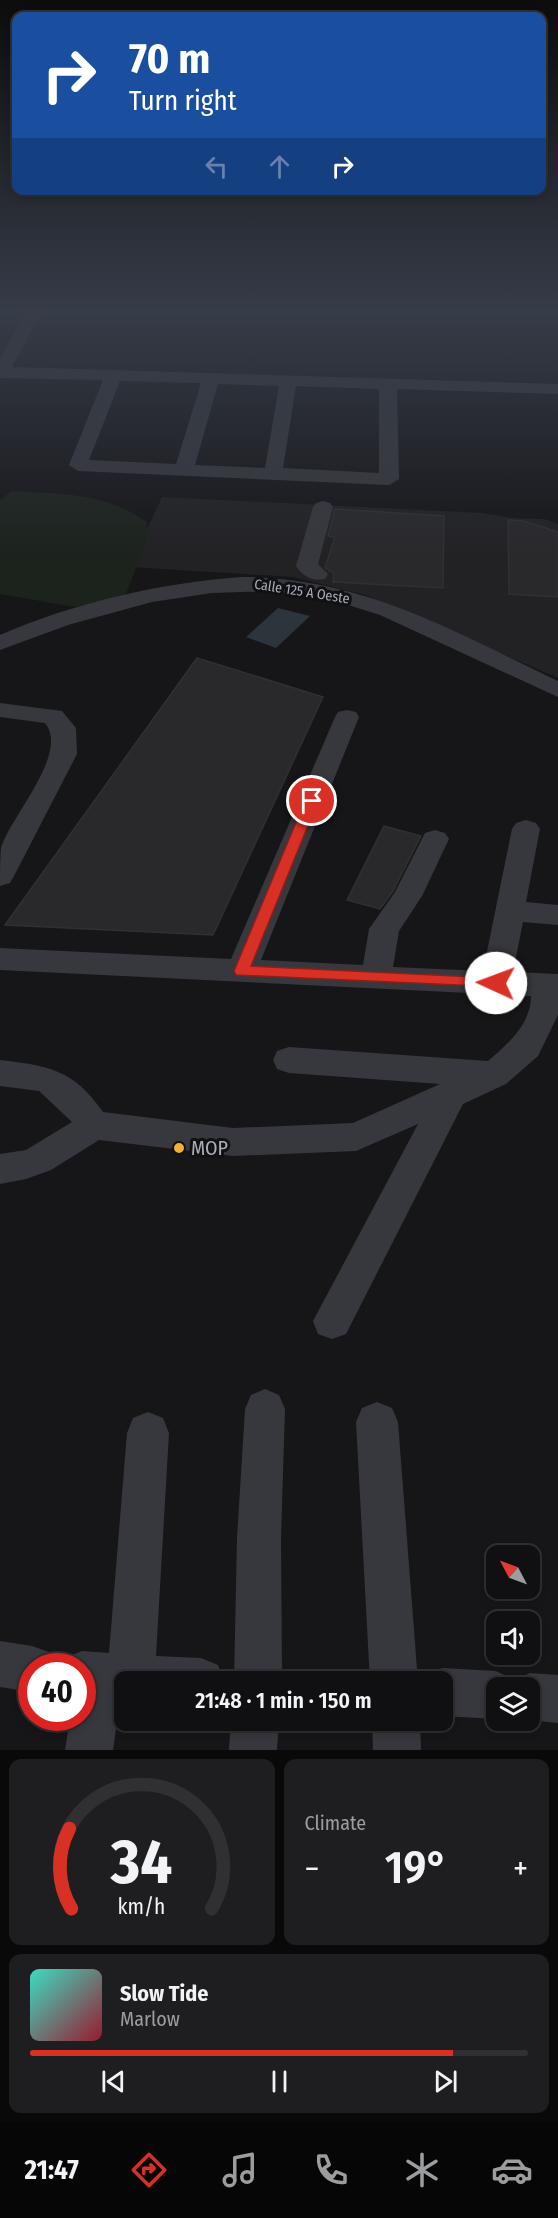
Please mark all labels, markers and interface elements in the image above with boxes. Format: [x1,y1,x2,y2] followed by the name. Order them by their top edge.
[129,34,210,84] text: 70 m
[30,36,108,114] icon: right
[129,85,237,117] text: Turn right
[200,150,233,183] icon: left
[263,150,296,183] icon: ahead
[326,150,359,183] icon: right
[253,576,351,607] street label: Calle 125 A Oeste
[286,775,337,826] pin
[295,784,328,817] icon: arrive
[464,951,528,1015] position arrow
[191,1136,228,1160] place label: MOP
[172,1141,186,1155] marker: MOP
[486,1545,540,1599] north arrow
[486,1545,540,1731] map controls
[486,1611,540,1665] button: sound
[18,1653,96,1731] speed limit sign: 40
[486,1677,540,1731] button: layers
[195,1687,372,1714] text: 21:48 · 1 min · 150 m
[305,1811,366,1835] text: Climate
[110,1825,172,1900] text: 34
[385,1841,448,1895] text: 19°
[305,1849,319,1889] text: −
[513,1849,528,1889] text: +
[118,1894,166,1920] text: km/h
[120,1980,208,2007] text: Slow Tide
[120,2007,180,2031] text: Marlow
[97,2065,130,2098] icon: previous
[263,2065,296,2098] icon: pause
[429,2065,462,2098] icon: next
[128,2149,170,2191] icon: directions
[219,2149,261,2191] icon: music
[310,2149,352,2191] icon: phone
[401,2149,443,2191] icon: climate
[491,2149,533,2191] icon: car
[24,2154,79,2186] text: 21:47

